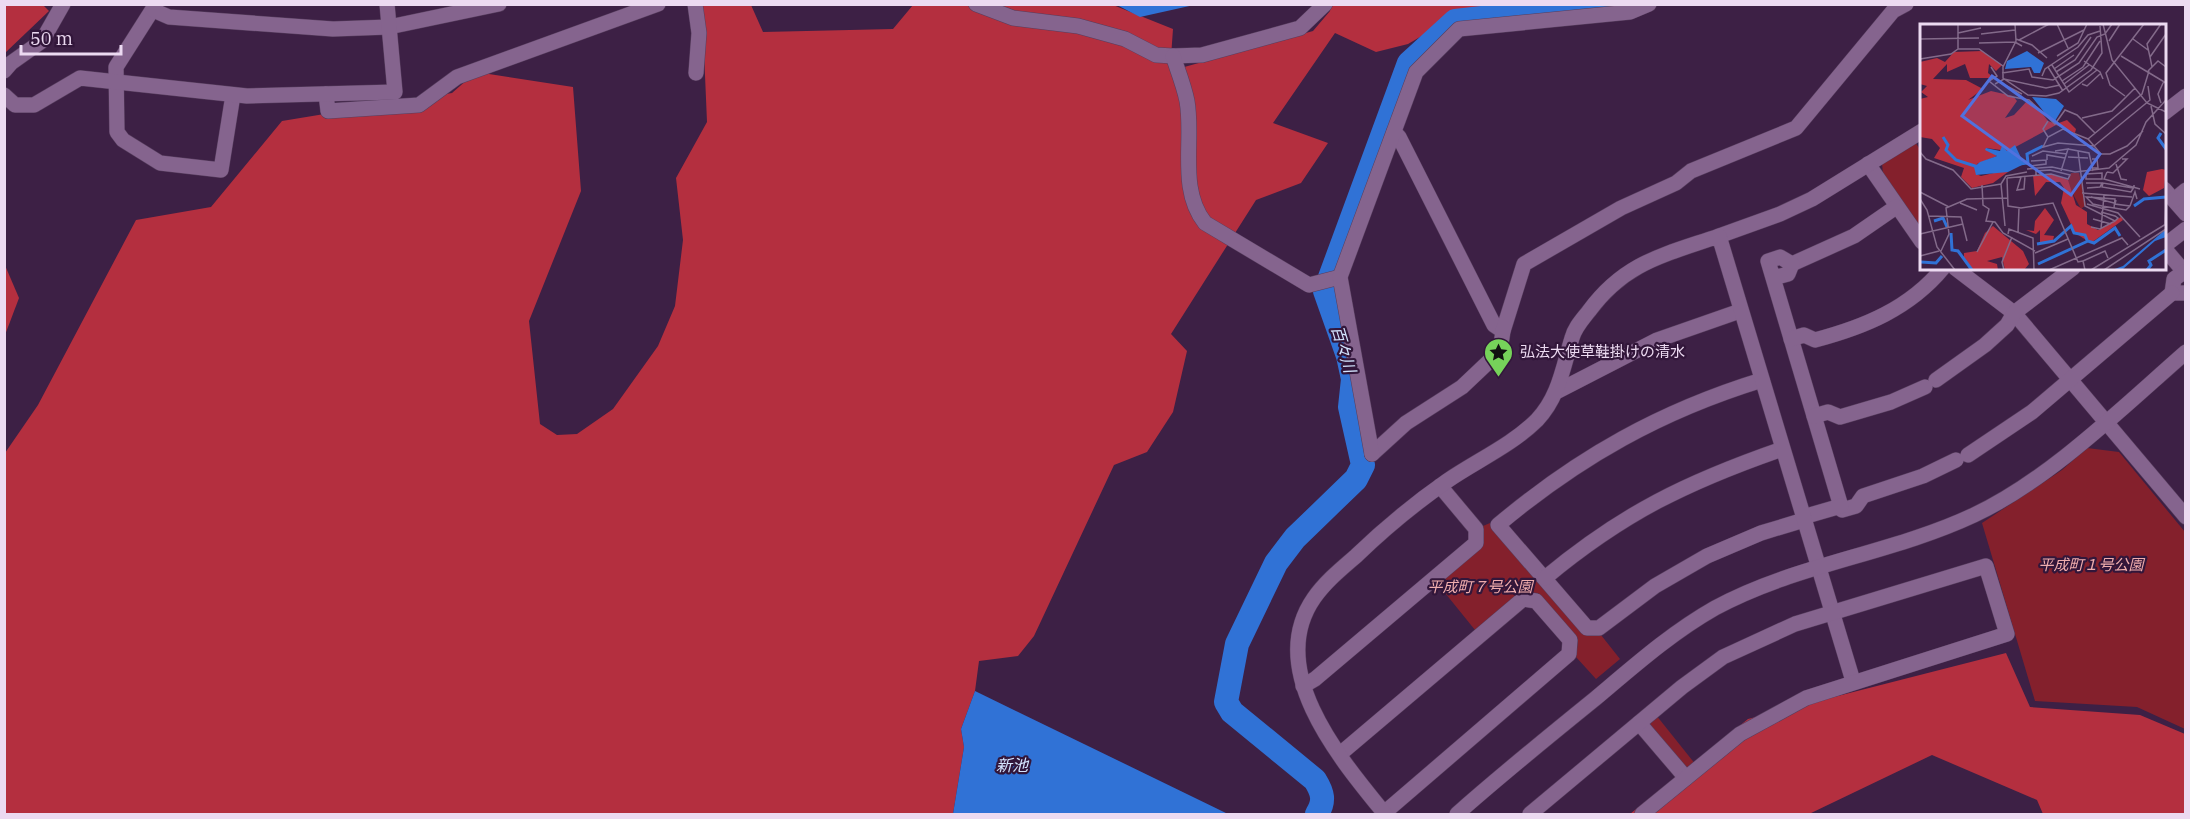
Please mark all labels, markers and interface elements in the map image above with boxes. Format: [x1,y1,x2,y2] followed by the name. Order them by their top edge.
[21,18,122,56] scale bar
[1920,24,2166,270] inset map
[30,27,73,50] text: 50 m
[1327,323,1361,377] water label: 百々川
[1483,336,1515,378] place icon: 弘法大使草鞋掛けの清水
[1520,342,1685,361] place label: 弘法大使草鞋掛けの清水
[2038,555,2145,574] park label: 平成町１号公園
[1427,577,1534,596] park label: 平成町７号公園
[996,755,1030,775] water label: 新池

